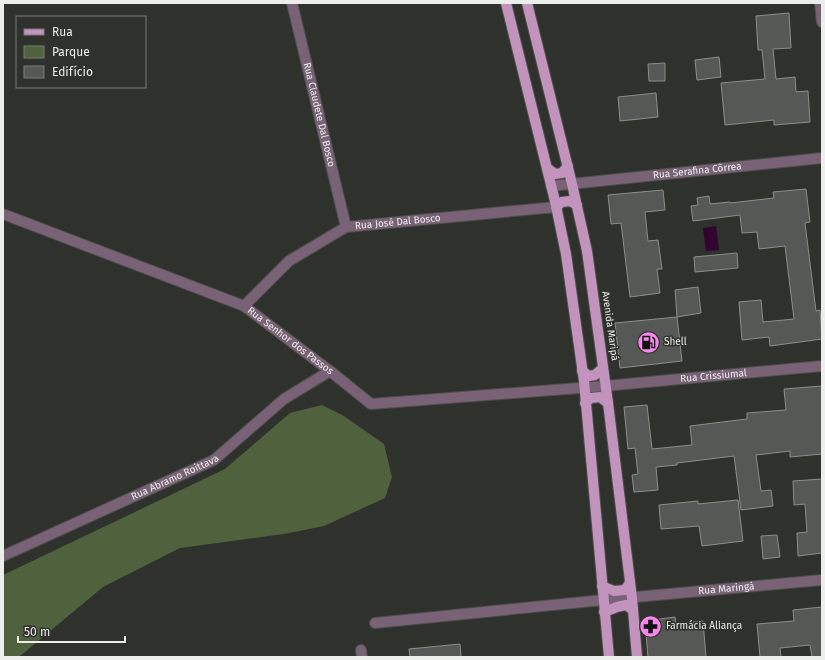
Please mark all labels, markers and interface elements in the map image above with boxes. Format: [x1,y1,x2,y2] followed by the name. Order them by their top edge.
[16,16,146,88] legend
[52,25,73,39] text: Rua
[52,45,90,59] text: Parque
[301,61,337,168] street label: Rua Claudete Dal Bosco
[52,65,93,79] text: Edifício
[652,160,742,181] street label: Rua Serafina Côrrea
[354,212,441,232] street label: Rua José Dal Bosco
[599,291,621,361] street label: Avenida Maripá
[245,305,336,377] street label: Rua Senhor dos Passos
[636,329,662,355] fuel station icon: Shell
[664,336,687,348] place label: Shell
[680,367,747,385] street label: Rua Crissiumal
[129,452,221,503] street label: Rua Abramo Roittava
[698,580,755,597] street label: Rua Maringá
[638,613,664,639] pharmacy icon: Farmácia Aliança
[18,618,125,644] scale bar
[666,620,742,632] place label: Farmácia Aliança
[24,625,50,639] text: 50 m

